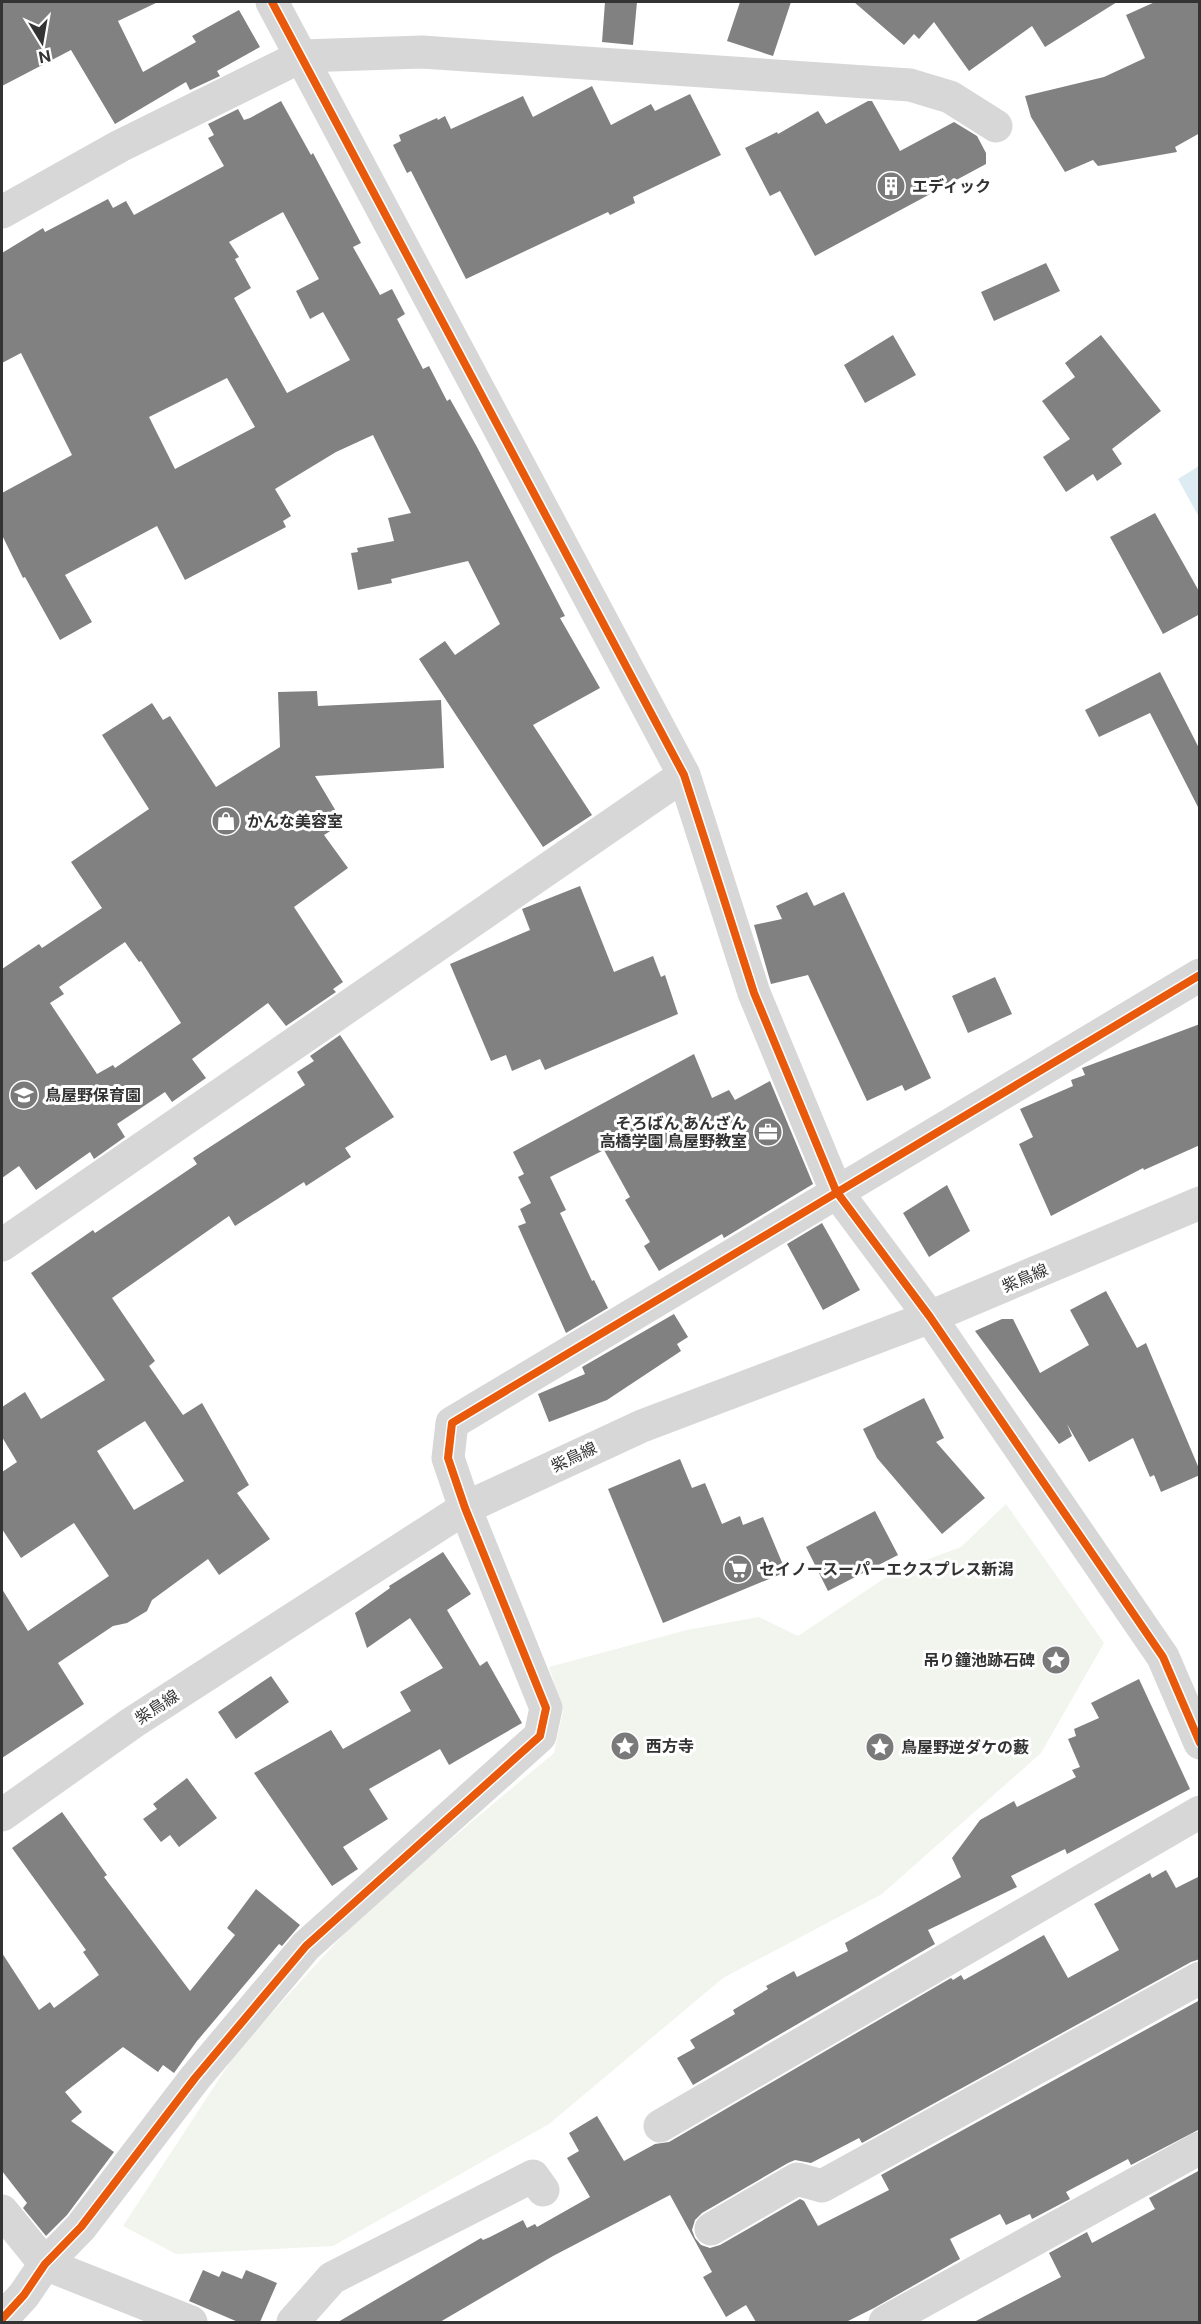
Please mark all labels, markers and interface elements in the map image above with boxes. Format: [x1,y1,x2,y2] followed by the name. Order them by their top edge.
[12,12,72,72] north arrow
[37,46,53,67] text: N
[875,170,907,202] building icon: エディック
[912,177,991,196] place label: エディック
[210,805,242,837] shop icon: かんな美容室
[247,812,343,831] place label: かんな美容室
[8,1079,40,1111] school or university icon: 鳥屋野保育園
[45,1086,141,1105] place label: 鳥屋野保育園
[599,1114,747,1151] place label: そろばん あんざん 高橋学園 鳥屋野教室
[752,1116,784,1148] office icon: そろばん あんざん 高橋学園 鳥屋野教室
[999,1260,1051,1296] street label: 紫鳥線
[548,1438,600,1476] street label: 紫鳥線
[722,1553,754,1585] supermarket icon: セイノースーパーエクスプレス新潟
[759,1560,1014,1579] place label: セイノースーパーエクスプレス新潟
[1040,1644,1072,1676] place icon: 吊り鐘池跡石碑
[923,1651,1035,1670] place label: 吊り鐘池跡石碑
[132,1686,182,1728] street label: 紫鳥線
[609,1730,641,1762] place icon: 西方寺
[864,1731,896,1763] place icon: 鳥屋野逆ダケの藪
[646,1737,694,1756] place label: 西方寺
[901,1738,1029,1757] place label: 鳥屋野逆ダケの藪

